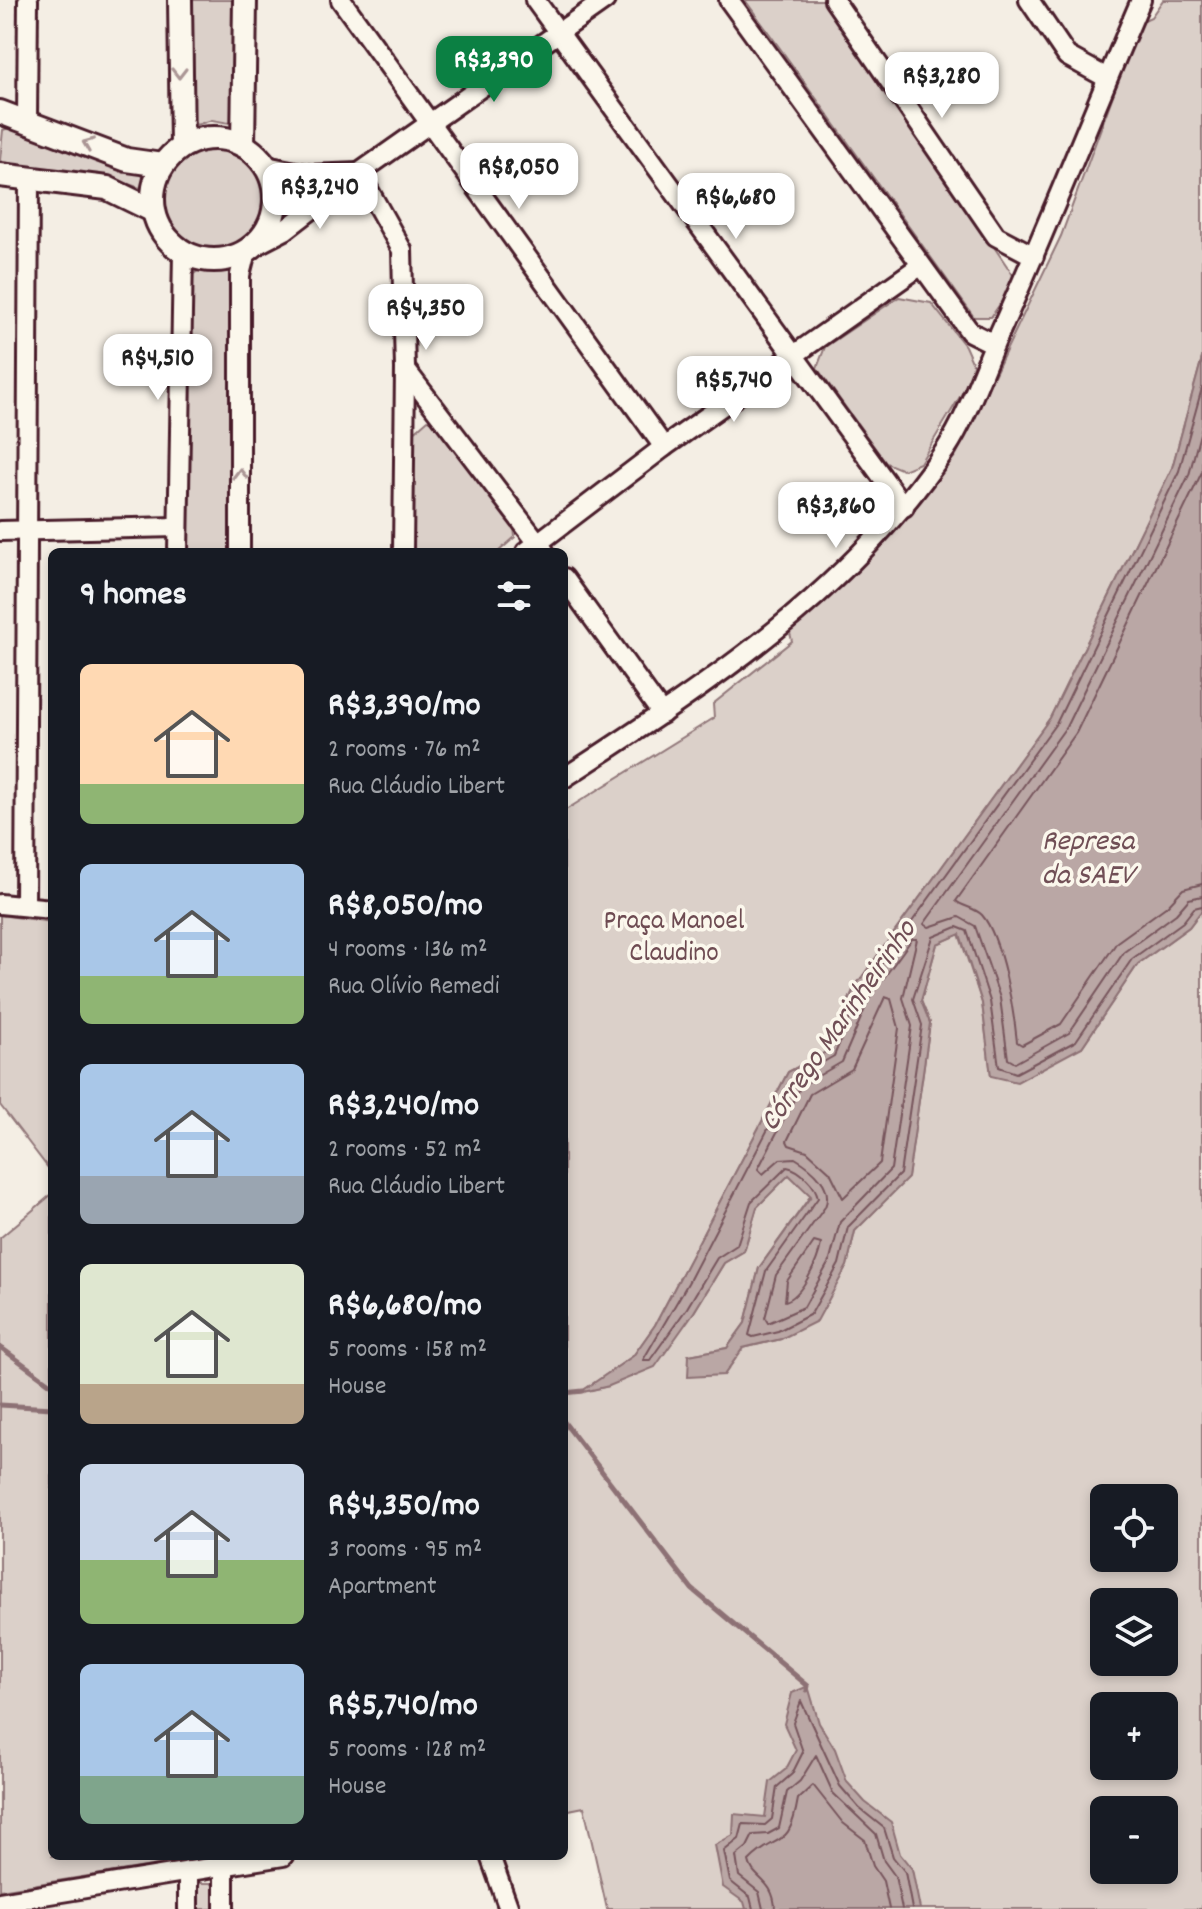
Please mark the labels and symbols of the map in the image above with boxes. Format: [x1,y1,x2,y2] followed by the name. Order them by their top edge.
[420,36,568,104] pin: R$3,390
[868,52,1016,120] pin: R$3,280
[170,67,188,80] one-way arrow
[81,137,95,154] one-way arrow
[445,143,593,211] pin: R$8,050
[246,163,394,231] pin: R$3,240
[662,173,810,241] pin: R$6,680
[352,284,500,352] pin: R$4,350
[84,334,232,402] pin: R$4,510
[660,356,808,424] pin: R$5,740
[231,467,249,480] one-way arrow
[762,482,910,550] pin: R$3,860
[1042,822,1139,899] water label: Represa da SAEV
[604,903,745,975] park label: Praça Manoel Claudino
[751,911,930,1141] water label: Córrego Marinheirinho

